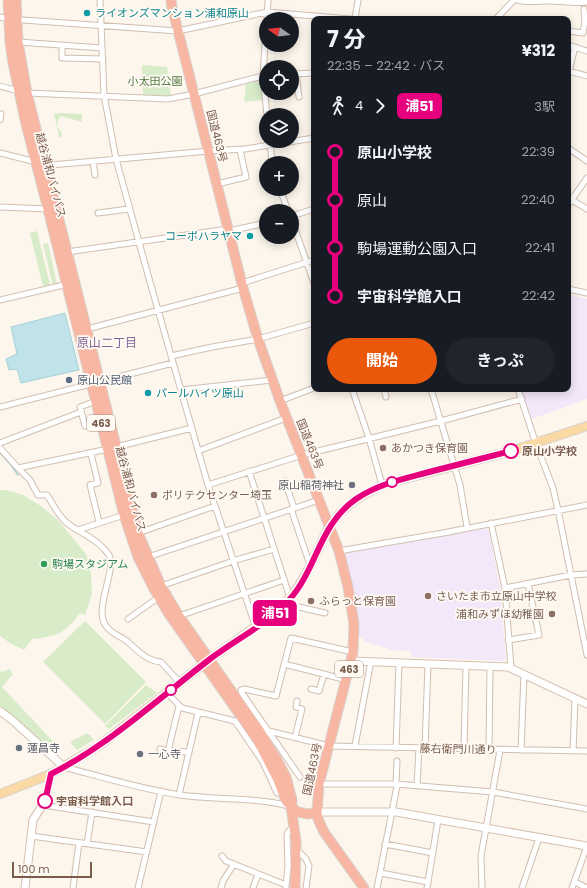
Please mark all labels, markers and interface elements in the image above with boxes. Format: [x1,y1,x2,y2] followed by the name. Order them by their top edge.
[95,5,249,21] place label: ライオンズマンション浦和原山
[82,8,92,18] marker: ライオンズマンション浦和原山
[259,12,299,52] north arrow
[259,12,299,244] map controls
[327,24,365,55] text: 7 分
[522,40,555,61] text: ¥312
[327,56,445,75] text: 22:35 – 22:42 · バス
[259,60,299,100] button: locate
[128,73,183,89] park label: 小太田公園
[327,95,349,117] icon: walk
[369,95,391,117] icon: forward
[355,96,363,115] text: 4
[405,96,434,116] text: 浦51
[534,97,555,116] text: 3駅
[203,108,231,164] street label: 国道463号
[259,108,299,148] button: layers
[32,131,70,219] street label: 越谷浦和バイパス
[357,142,432,163] text: 原山小学校
[521,142,555,161] text: 22:39
[259,156,299,196] button: +
[357,190,387,211] text: 原山
[521,190,555,209] text: 22:40
[259,204,299,244] button: −
[165,228,242,244] place label: コーポハラヤマ
[245,231,255,241] marker: コーポハラヤマ
[357,238,477,259] text: 駒場運動公園入口
[525,238,555,257] text: 22:41
[357,286,462,307] text: 宇宙科学館入口
[522,286,555,305] text: 22:42
[77,334,137,351] district label: 原山二丁目
[327,338,437,384] button: 開始
[445,338,555,384] button: きっぷ
[77,372,132,388] place label: 原山公民館
[64,375,74,385] marker: 原山公民館
[156,385,244,401] place label: パールハイツ原山
[143,388,153,398] marker: パールハイツ原山
[87,415,115,431] road number: 463
[293,416,327,472] street label: 国道463号
[391,440,468,456] place label: あかつき保育園
[378,443,388,453] marker: あかつき保育園
[503,443,519,459] marker: 原山小学校
[522,443,577,459] place label: 原山小学校
[112,445,150,533] street label: 越谷浦和バイパス
[386,476,398,488] unlabelled marker
[278,477,344,493] place label: 原山稲荷神社
[347,480,357,490] marker: 原山稲荷神社
[162,487,272,503] place label: ポリテクセンター埼玉
[149,490,159,500] marker: ポリテクセンター埼玉
[52,556,128,572] place label: 駒場スタジアム
[39,559,49,569] marker: 駒場スタジアム
[436,588,557,604] place label: さいたま市立原山中学校
[423,591,433,601] marker: さいたま市立原山中学校
[319,593,396,609] place label: ふらっと保育園
[306,596,316,606] marker: ふらっと保育園
[252,600,298,626] line badge: 浦51
[261,603,289,623] text: 浦51
[456,606,544,622] place label: 浦和みずほ幼稚園
[547,609,557,619] marker: 浦和みずほ幼稚園
[335,661,363,677] road number: 463
[165,684,177,696] unlabelled marker
[27,740,60,756] place label: 蓮昌寺
[419,740,497,758] street label: 藤右衛門川通り
[299,741,325,797] street label: 国道463号
[14,743,24,753] marker: 蓮昌寺
[148,746,181,762] place label: 一心寺
[135,749,145,759] marker: 一心寺
[37,793,53,809] marker: 宇宙科学館入口
[56,793,133,809] place label: 宇宙科学館入口
[12,860,92,879] scale bar
[18,861,50,877] text: 100 m

